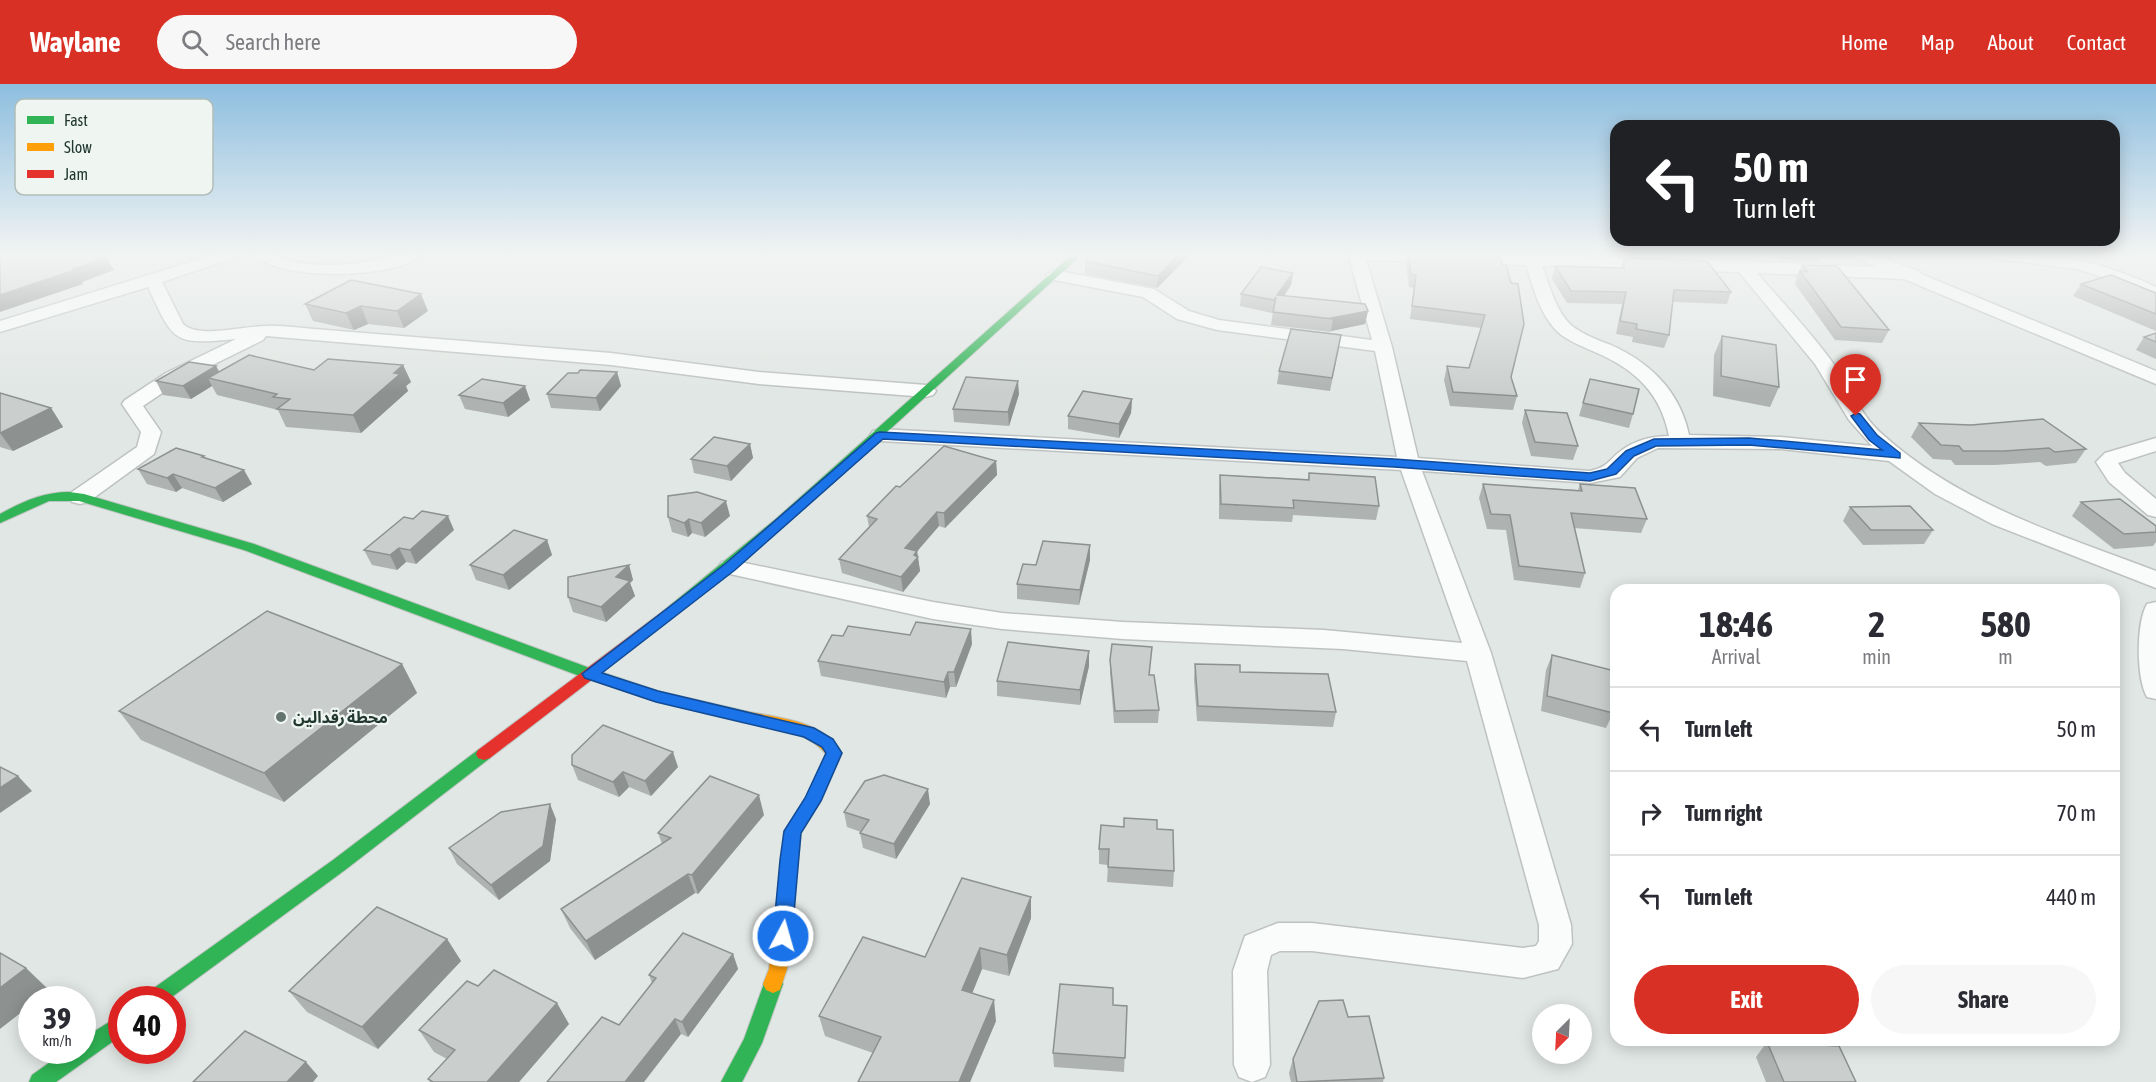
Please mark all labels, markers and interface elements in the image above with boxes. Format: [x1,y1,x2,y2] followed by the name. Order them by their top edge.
[157,15,577,69] search box
[30,26,121,58] text: Waylane
[178,26,211,59] icon: search
[226,29,321,55] text: Search here
[1841,30,1888,54] text: Home
[1921,30,1955,54] text: Map
[1988,30,2034,54] text: About
[2067,30,2126,54] text: Contact
[15,99,213,195] legend
[64,111,88,129] text: Fast
[64,138,92,156] text: Slow
[1733,143,1808,191] text: 50 m
[1634,144,1712,222] icon: left
[64,165,88,183] text: Jam
[1733,193,1816,224] text: Turn left
[1830,354,1881,416] pin
[1839,363,1872,396] icon: arrive
[1699,603,1773,645] text: 18:46
[1868,603,1885,645] text: 2
[1980,603,2031,645] text: 580
[1712,645,1761,668] text: Arrival
[1862,645,1891,668] text: min
[1998,645,2013,668] text: m
[293,708,388,727] place label: محطة رقدالين
[274,710,288,724] marker: محطة رقدالين
[1634,713,1667,746] icon: left
[1685,716,1752,742] text: Turn left
[2056,716,2096,742] text: 50 m
[1634,797,1667,830] icon: right
[1685,800,1762,826] text: Turn right
[2056,800,2096,826] text: 70 m
[1634,881,1667,914] icon: left
[1685,884,1752,910] text: Turn left
[2046,884,2096,910] text: 440 m
[751,904,815,968] position arrow
[1634,965,1859,1034] button: Exit
[1871,965,2096,1034] button: Share
[108,986,186,1064] speed limit sign: 40
[43,1001,71,1035] text: 39
[1532,1004,1592,1064] north arrow
[1532,1004,1592,1064] map controls
[42,1032,72,1049] text: km/h

